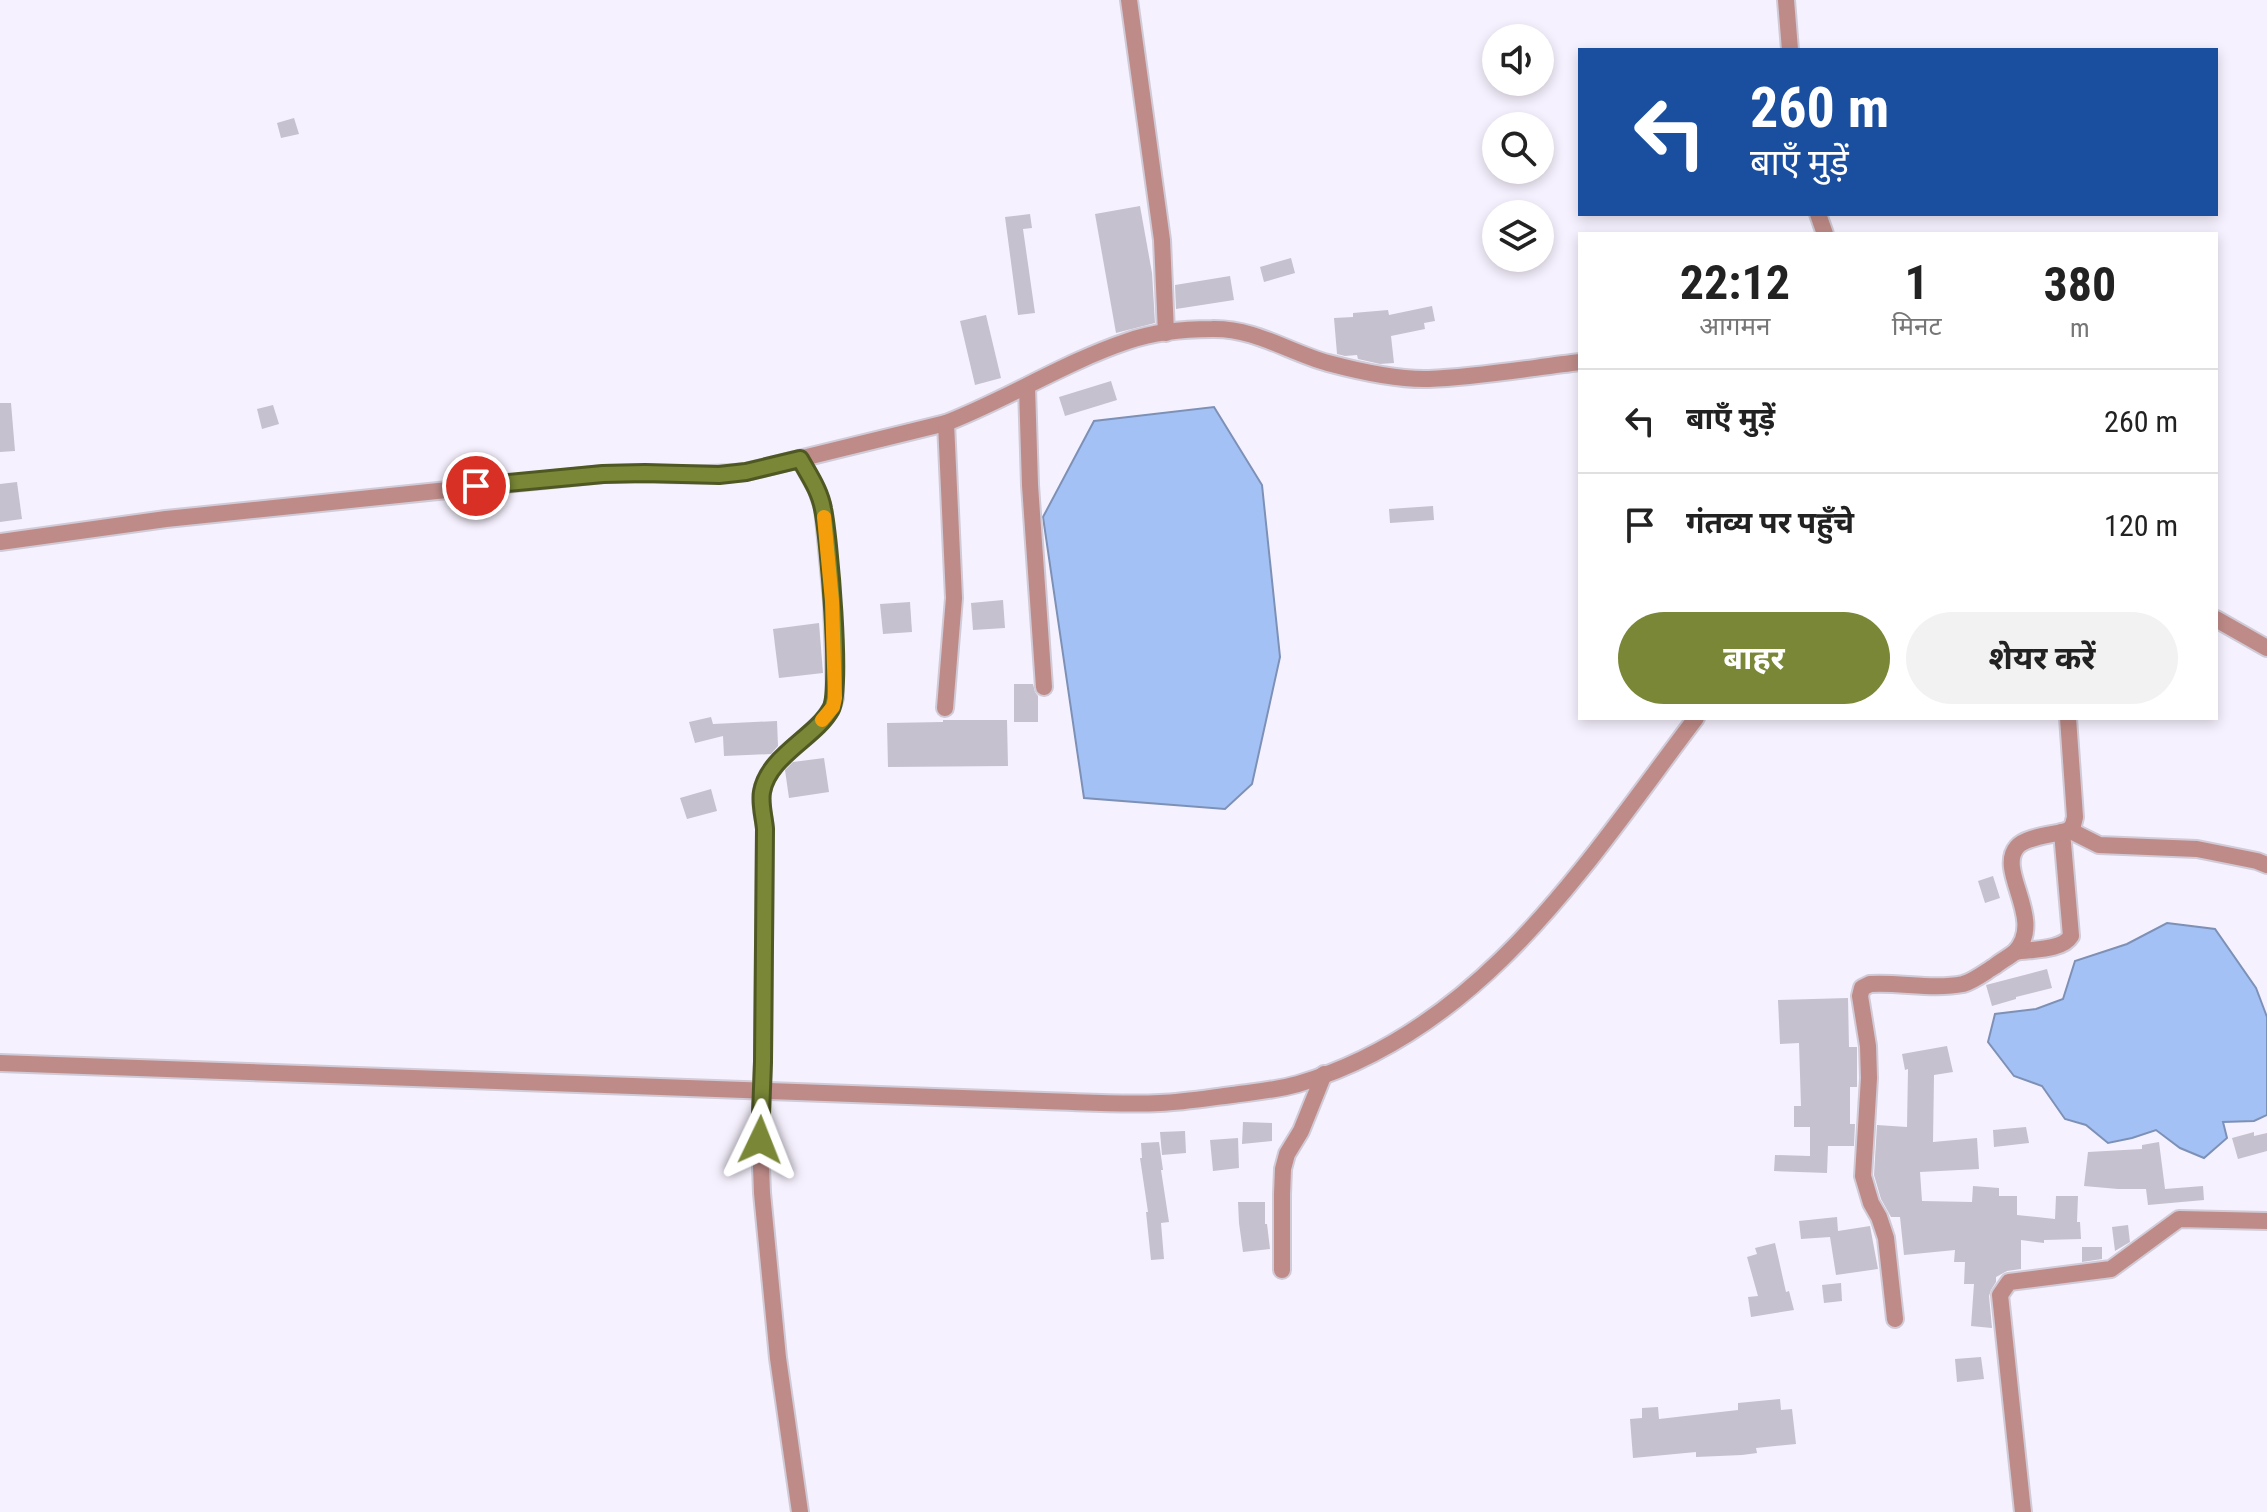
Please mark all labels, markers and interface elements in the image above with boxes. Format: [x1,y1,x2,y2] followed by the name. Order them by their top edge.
[1482,24,1554,272] map controls
[1482,24,1554,96] button: sound
[1750,75,1889,141] text: 260 m
[1618,80,1722,184] icon: left
[1482,112,1554,184] button: search
[1750,142,1849,184] text: बाएँ मुड़ें
[1482,200,1554,272] button: layers
[1680,254,1790,311] text: 22:12
[1905,254,1929,311] text: 1
[2043,256,2116,313] text: 380
[1699,311,1770,341] text: आगमन
[1892,311,1942,341] text: मिनट
[2070,313,2090,343] text: m
[1618,399,1662,443] icon: left
[1686,401,1775,436] text: बाएँ मुड़ें
[2104,404,2178,439] text: 260 m
[442,452,510,520] pin
[454,464,498,508] icon: arrive
[1618,503,1662,547] icon: arrive
[1686,505,1854,540] text: गंतव्य पर पहुँचे
[2104,508,2178,543] text: 120 m
[1618,612,1890,704] button: बाहर
[1906,612,2178,704] button: शेयर करें
[718,1098,802,1182] position arrow

